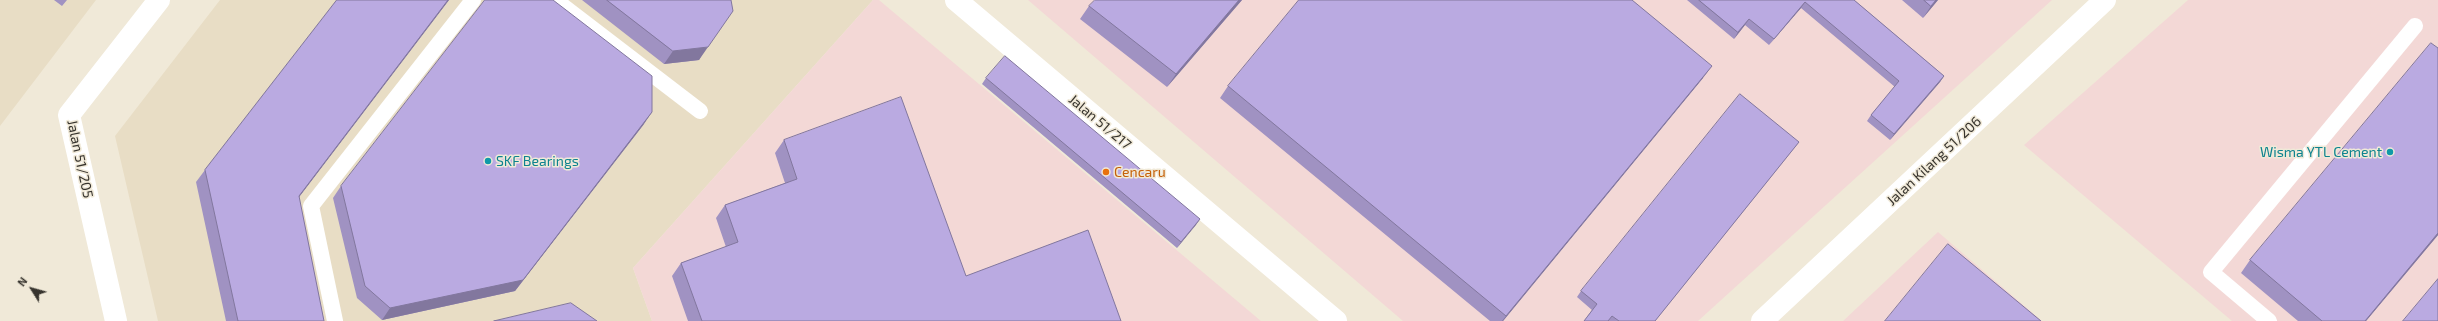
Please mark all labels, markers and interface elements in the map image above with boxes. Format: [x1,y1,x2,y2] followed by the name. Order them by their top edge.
[1065,91,1135,153] street label: Jalan 51/217
[1883,113,1985,209] street label: Jalan Kilang 51/206
[64,118,96,200] street label: Jalan 51/205
[2260,144,2382,160] place label: Wisma YTL Cement
[2385,147,2395,157] marker: Wisma YTL Cement
[496,153,579,169] place label: SKF Bearings
[483,156,493,166] marker: SKF Bearings
[1114,164,1166,180] place label: Cencaru
[1101,167,1111,177] marker: Cencaru
[12,269,52,309] north arrow
[14,274,30,289] text: N

